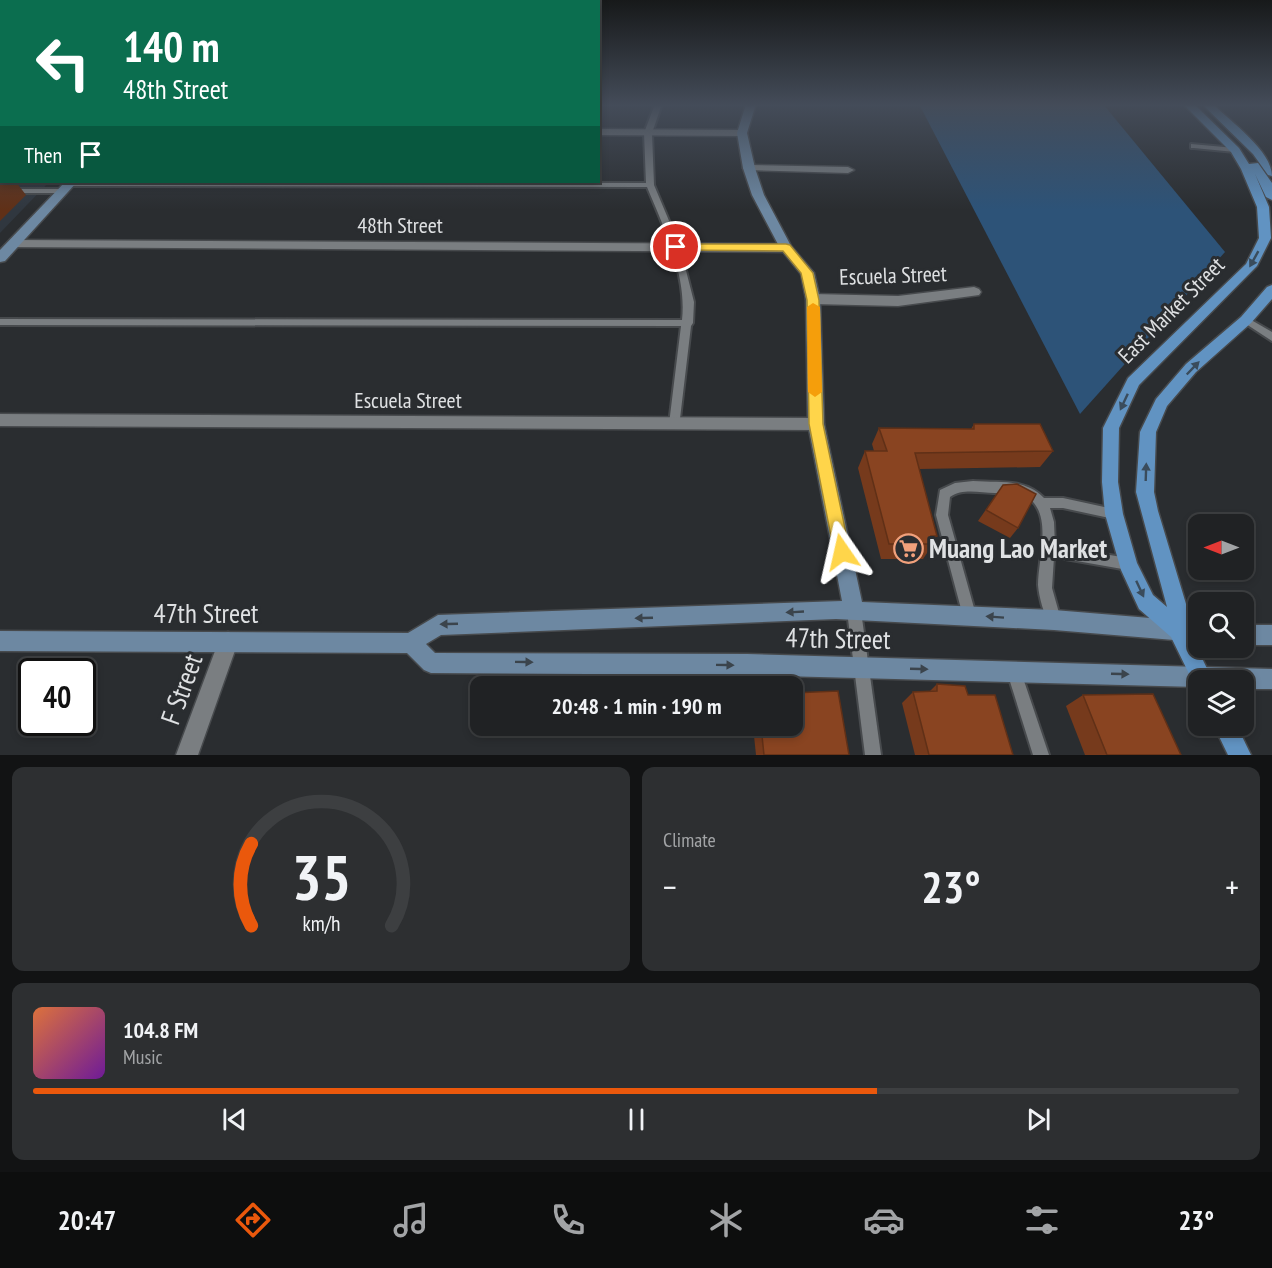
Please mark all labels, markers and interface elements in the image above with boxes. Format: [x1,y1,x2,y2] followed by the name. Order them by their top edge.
[123,19,220,74] text: 140 m
[24,24,102,102] icon: left
[123,72,228,106] text: 48th Street
[74,138,107,171] icon: arrive
[24,141,62,169] text: Then
[357,211,443,239] street label: 48th Street
[650,221,701,272] pin
[659,230,692,263] icon: arrive
[1112,251,1230,369] street label: East Market Street
[1249,251,1259,268] one-way arrow
[839,259,947,291] street label: Escuela Street
[1185,362,1199,376] one-way arrow
[354,386,462,414] street label: Escuela Street
[1119,393,1128,410] one-way arrow
[1142,462,1151,481] one-way arrow
[1188,514,1254,580] north arrow
[1188,514,1254,736] map controls
[810,520,874,584] position arrow
[929,531,1107,565] place label: Muang Lao Market
[892,532,924,564] supermarket icon: Muang Lao Market
[1135,581,1144,598] one-way arrow
[1188,592,1254,658] button: search
[153,596,259,630] street label: 47th Street
[786,607,805,616] one-way arrow
[634,613,653,622] one-way arrow
[986,613,1005,622] one-way arrow
[439,620,458,629] one-way arrow
[785,620,891,656] street label: 47th Street
[153,648,210,729] street label: F Street
[515,657,534,667] one-way arrow
[18,658,96,736] speed limit sign: 40
[716,660,735,669] one-way arrow
[910,664,929,674] one-way arrow
[1111,669,1130,678] one-way arrow
[1188,670,1254,736] button: layers
[551,692,722,720] text: 20:48 · 1 min · 190 m
[663,827,716,853] text: Climate
[291,836,351,917] text: 35
[921,857,981,915] text: 23°
[663,865,677,908] text: −
[1225,865,1239,908] text: +
[302,909,340,937] text: km/h
[123,1016,198,1044] text: 104.8 FM
[123,1044,163,1070] text: Music
[218,1103,251,1136] icon: previous
[620,1103,653,1136] icon: pause
[1022,1103,1055,1136] icon: next
[232,1199,274,1241] icon: directions
[390,1199,432,1241] icon: music
[547,1199,589,1241] icon: phone
[705,1199,747,1241] icon: climate
[863,1199,905,1241] icon: car
[1021,1199,1063,1241] icon: filters
[58,1203,116,1237] text: 20:47
[1178,1203,1214,1237] text: 23°

